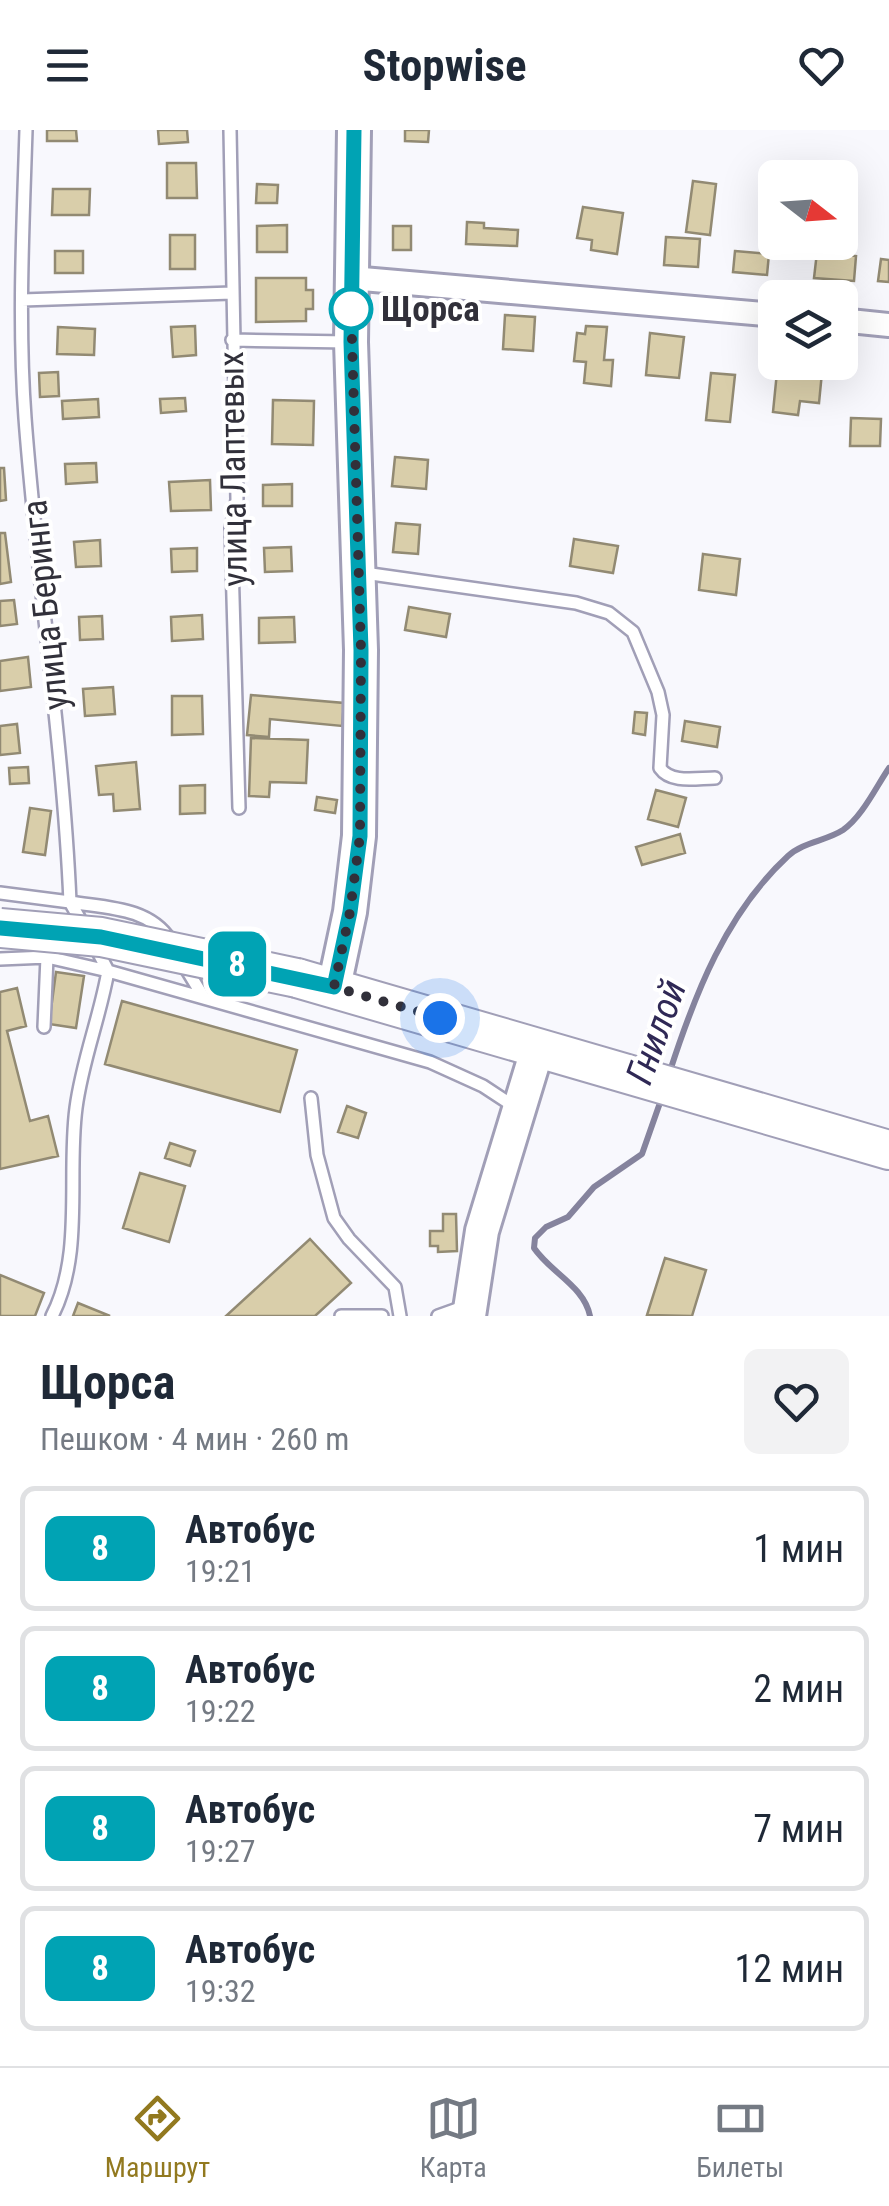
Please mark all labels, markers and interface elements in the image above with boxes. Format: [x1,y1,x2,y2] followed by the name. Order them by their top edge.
[40,38,95,93] icon: menu
[794,38,849,93] icon: heart
[363,39,526,92] text: Stopwise
[758,160,858,260] north arrow
[758,160,858,380] map controls
[758,280,858,380] button: layers
[330,288,372,330] marker: Щорса
[381,289,480,330] place label: Щорса
[211,351,256,587] street label: улица Лаптевых
[14,498,77,712] street label: улица Беринга
[204,932,270,996] line badge: 8
[228,944,246,985] text: 8
[617,974,695,1090] water label: Гнилой
[415,993,465,1043] your location
[744,1349,849,1454] button: heart
[40,1354,175,1411] text: Щорса
[40,1420,349,1458] text: Пешком · 4 мин · 260 m
[185,1508,315,1552] text: Автобус
[753,1527,844,1571] text: 1 мин
[91,1528,109,1569] text: 8
[185,1552,256,1590] text: 19:21
[185,1648,315,1692] text: Автобус
[753,1667,844,1711] text: 2 мин
[91,1668,109,1709] text: 8
[185,1692,256,1730] text: 19:22
[185,1788,315,1832] text: Автобус
[753,1807,844,1851] text: 7 мин
[91,1808,109,1849] text: 8
[185,1832,256,1870] text: 19:27
[185,1928,315,1972] text: Автобус
[735,1947,844,1991] text: 12 мин
[91,1948,109,1989] text: 8
[185,1972,256,2010] text: 19:32
[105,2091,210,2184] tab: Маршрут
[420,2091,487,2184] tab: Карта
[696,2091,784,2184] tab: Билеты

